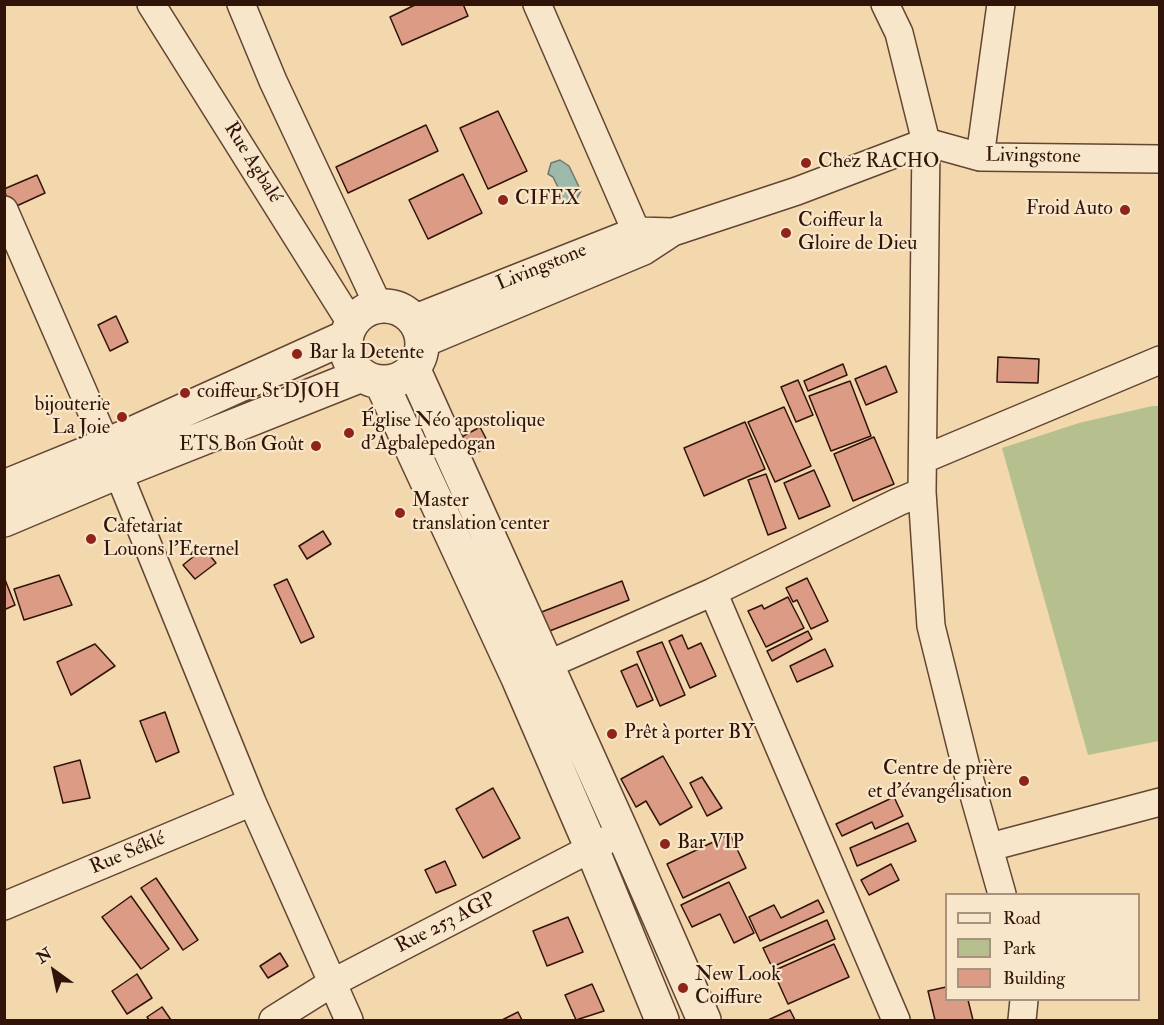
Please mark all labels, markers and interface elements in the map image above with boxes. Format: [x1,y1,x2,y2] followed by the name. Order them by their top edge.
[218,118,286,208] street label: Rue Agbalé
[985,144,1081,170] street label: Livingstone
[818,151,939,175] place label: Chez RACHO
[799,156,813,170] marker: Chez RACHO
[515,188,580,212] place label: CIFEX
[496,193,510,207] marker: CIFEX
[1026,198,1113,222] place label: Froid Auto
[1118,203,1132,217] marker: Froid Auto
[798,210,917,257] place label: Coiffeur la Gloire de Dieu
[779,226,793,240] marker: Coiffeur la Gloire de Dieu
[493,239,591,297] street label: Livingstone
[309,342,424,366] place label: Bar la Detente
[290,347,304,361] marker: Bar la Detente
[197,381,340,405] place label: coiffeur St DJOH
[178,386,192,400] marker: coiffeur St DJOH
[35,394,110,441] place label: bijouterie La Joie
[115,410,129,424] marker: bijouterie La Joie
[361,410,545,457] place label: Église Néo apostolique d'Agbalepedogan
[342,426,356,440] marker: Église Néo apostolique d'Agbalepedogan
[179,434,304,458] place label: ETS Bon Goût
[309,439,323,453] marker: ETS Bon Goût
[412,490,549,537] place label: Master translation center
[393,506,407,520] marker: Master translation center
[103,516,239,563] place label: Cafetariat Louons l'Eternel
[84,532,98,546] marker: Cafetariat Louons l'Eternel
[624,722,755,746] place label: Prêt à porter BY
[605,727,619,741] marker: Prêt à porter BY
[868,758,1012,805] place label: Centre de prière et d'évangélisation
[1017,774,1031,788] marker: Centre de prière et d'évangélisation
[87,827,169,881] street label: Rue Séklé
[677,832,744,856] place label: Bar VIP
[658,837,672,851] marker: Bar VIP
[392,889,500,959] street label: Rue 253 AGP
[945,893,1140,1001] legend
[1003,907,1041,930] text: Road
[1003,937,1036,960] text: Park
[24,941,84,1001] north arrow
[33,944,56,968] text: N
[695,964,781,1011] place label: New Look Coiffure
[1003,967,1065,990] text: Building
[676,981,690,995] marker: New Look Coiffure

